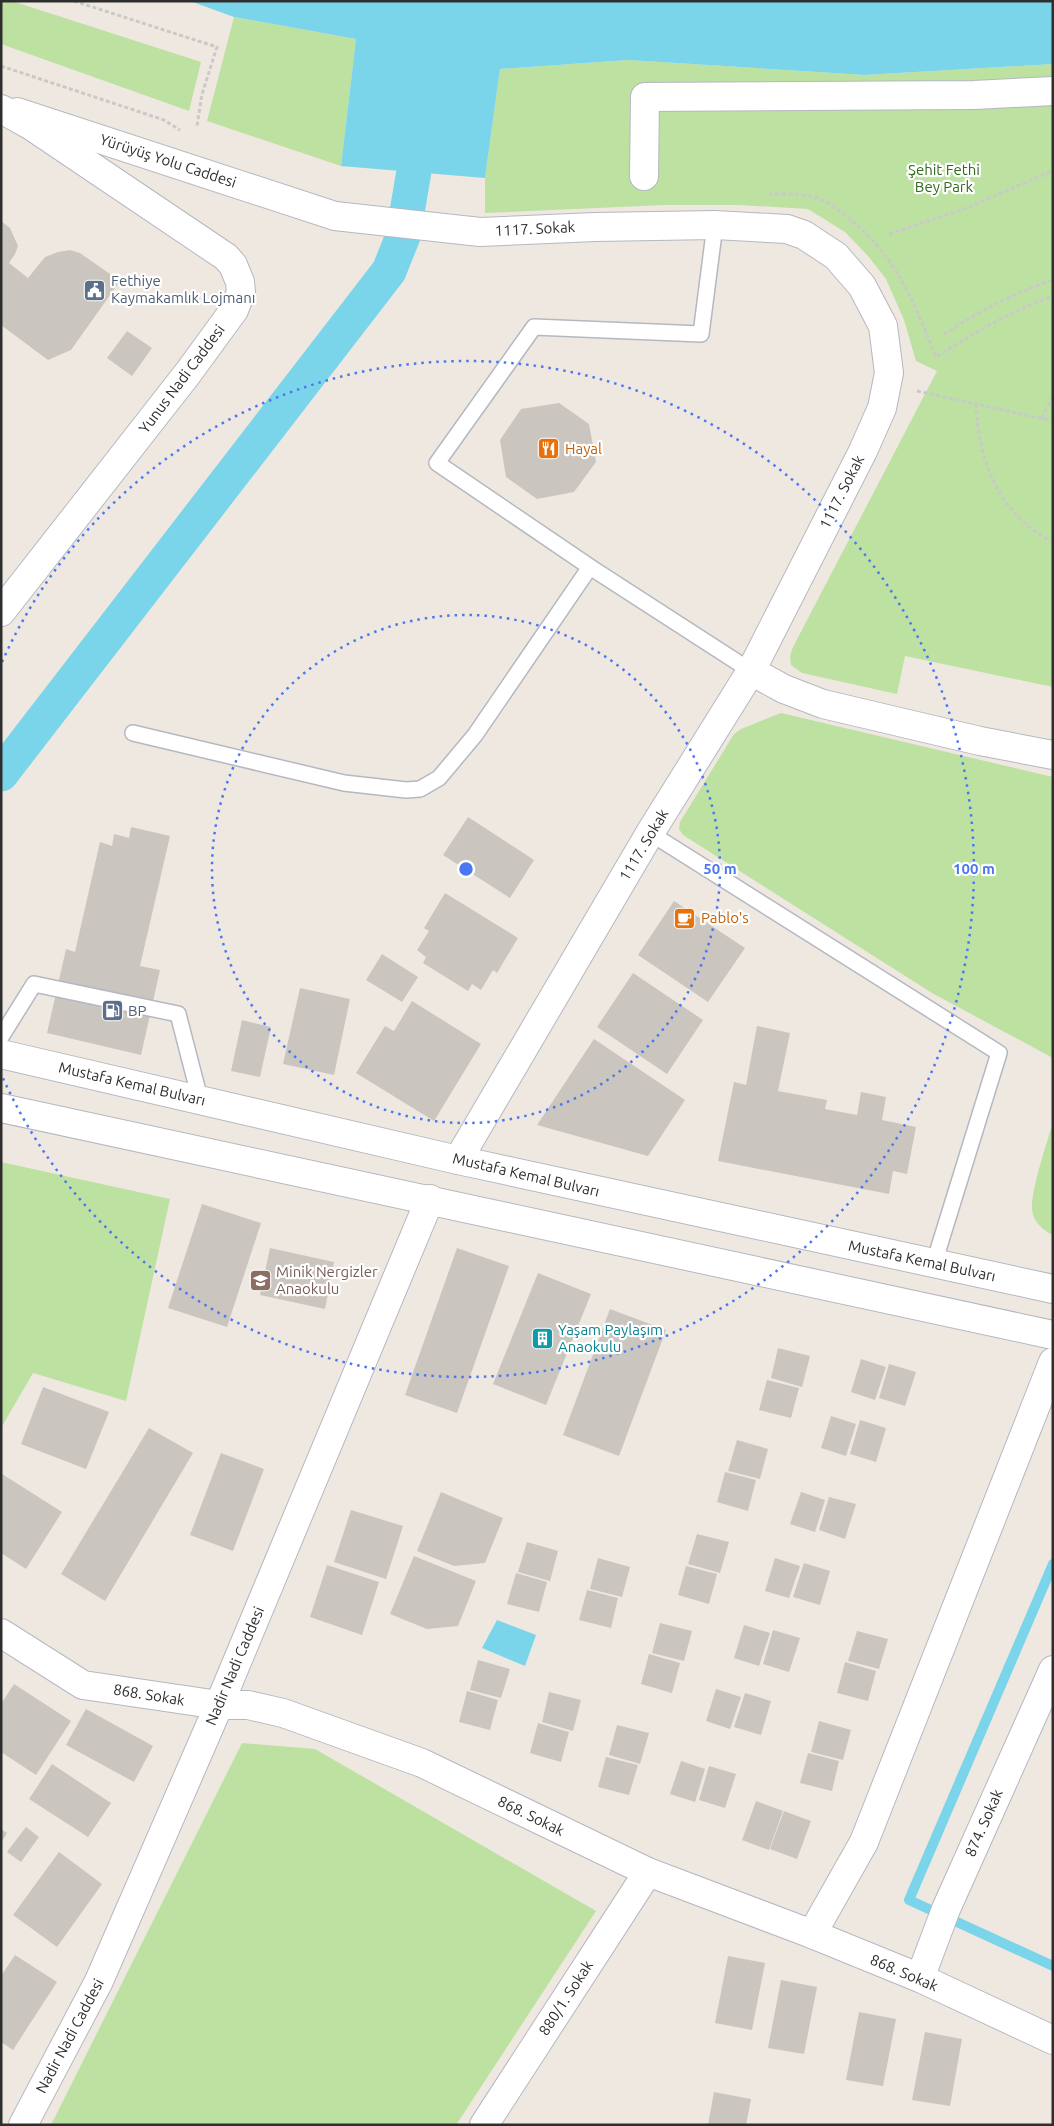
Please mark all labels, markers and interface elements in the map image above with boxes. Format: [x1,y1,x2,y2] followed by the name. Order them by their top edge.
[98,130,239,191] street label: Yürüyüş Yolu Caddesi
[908,161,980,195] park label: Şehit Fethi Bey Park
[494,218,576,239] street label: 1117. Sokak
[111,272,255,306] place label: Fethiye Kaymakamlık Lojmanı
[83,278,107,302] public building icon: Fethiye Kaymakamlık Lojmanı
[135,321,228,436] street label: Yunus Nadi Caddesi
[537,437,561,461] restaurant icon: Hayal
[565,440,602,457] place label: Hayal
[816,452,868,531] street label: 1117. Sokak
[616,806,672,884] street label: 1117. Sokak
[457,860,475,878] centre of rings
[703,860,737,877] text: 50 m
[953,860,995,877] text: 100 m
[673,906,697,930] cafe icon: Pablo's
[701,909,749,926] place label: Pablo's
[100,999,124,1023] fuel station icon: BP
[128,1002,147,1019] place label: BP
[57,1058,207,1109] street label: Mustafa Kemal Bulvarı
[451,1149,601,1200] street label: Mustafa Kemal Bulvarı
[847,1237,997,1284] street label: Mustafa Kemal Bulvarı
[276,1263,378,1297] place label: Minik Nergizler Anaokulu
[248,1269,272,1293] school or university icon: Minik Nergizler Anaokulu
[558,1321,663,1355] place label: Yaşam Paylaşım Anaokulu
[530,1327,554,1351] building icon: Yaşam Paylaşım Anaokulu
[202,1604,267,1728] street label: Nadir Nadi Caddesi
[112,1680,186,1709] street label: 868. Sokak
[961,1786,1006,1859] street label: 874. Sokak
[495,1792,568,1839] street label: 868. Sokak
[868,1951,941,1995] street label: 868. Sokak
[535,1957,596,2038] street label: 880/1. Sokak
[32,1976,107,2096] street label: Nadir Nadi Caddesi

